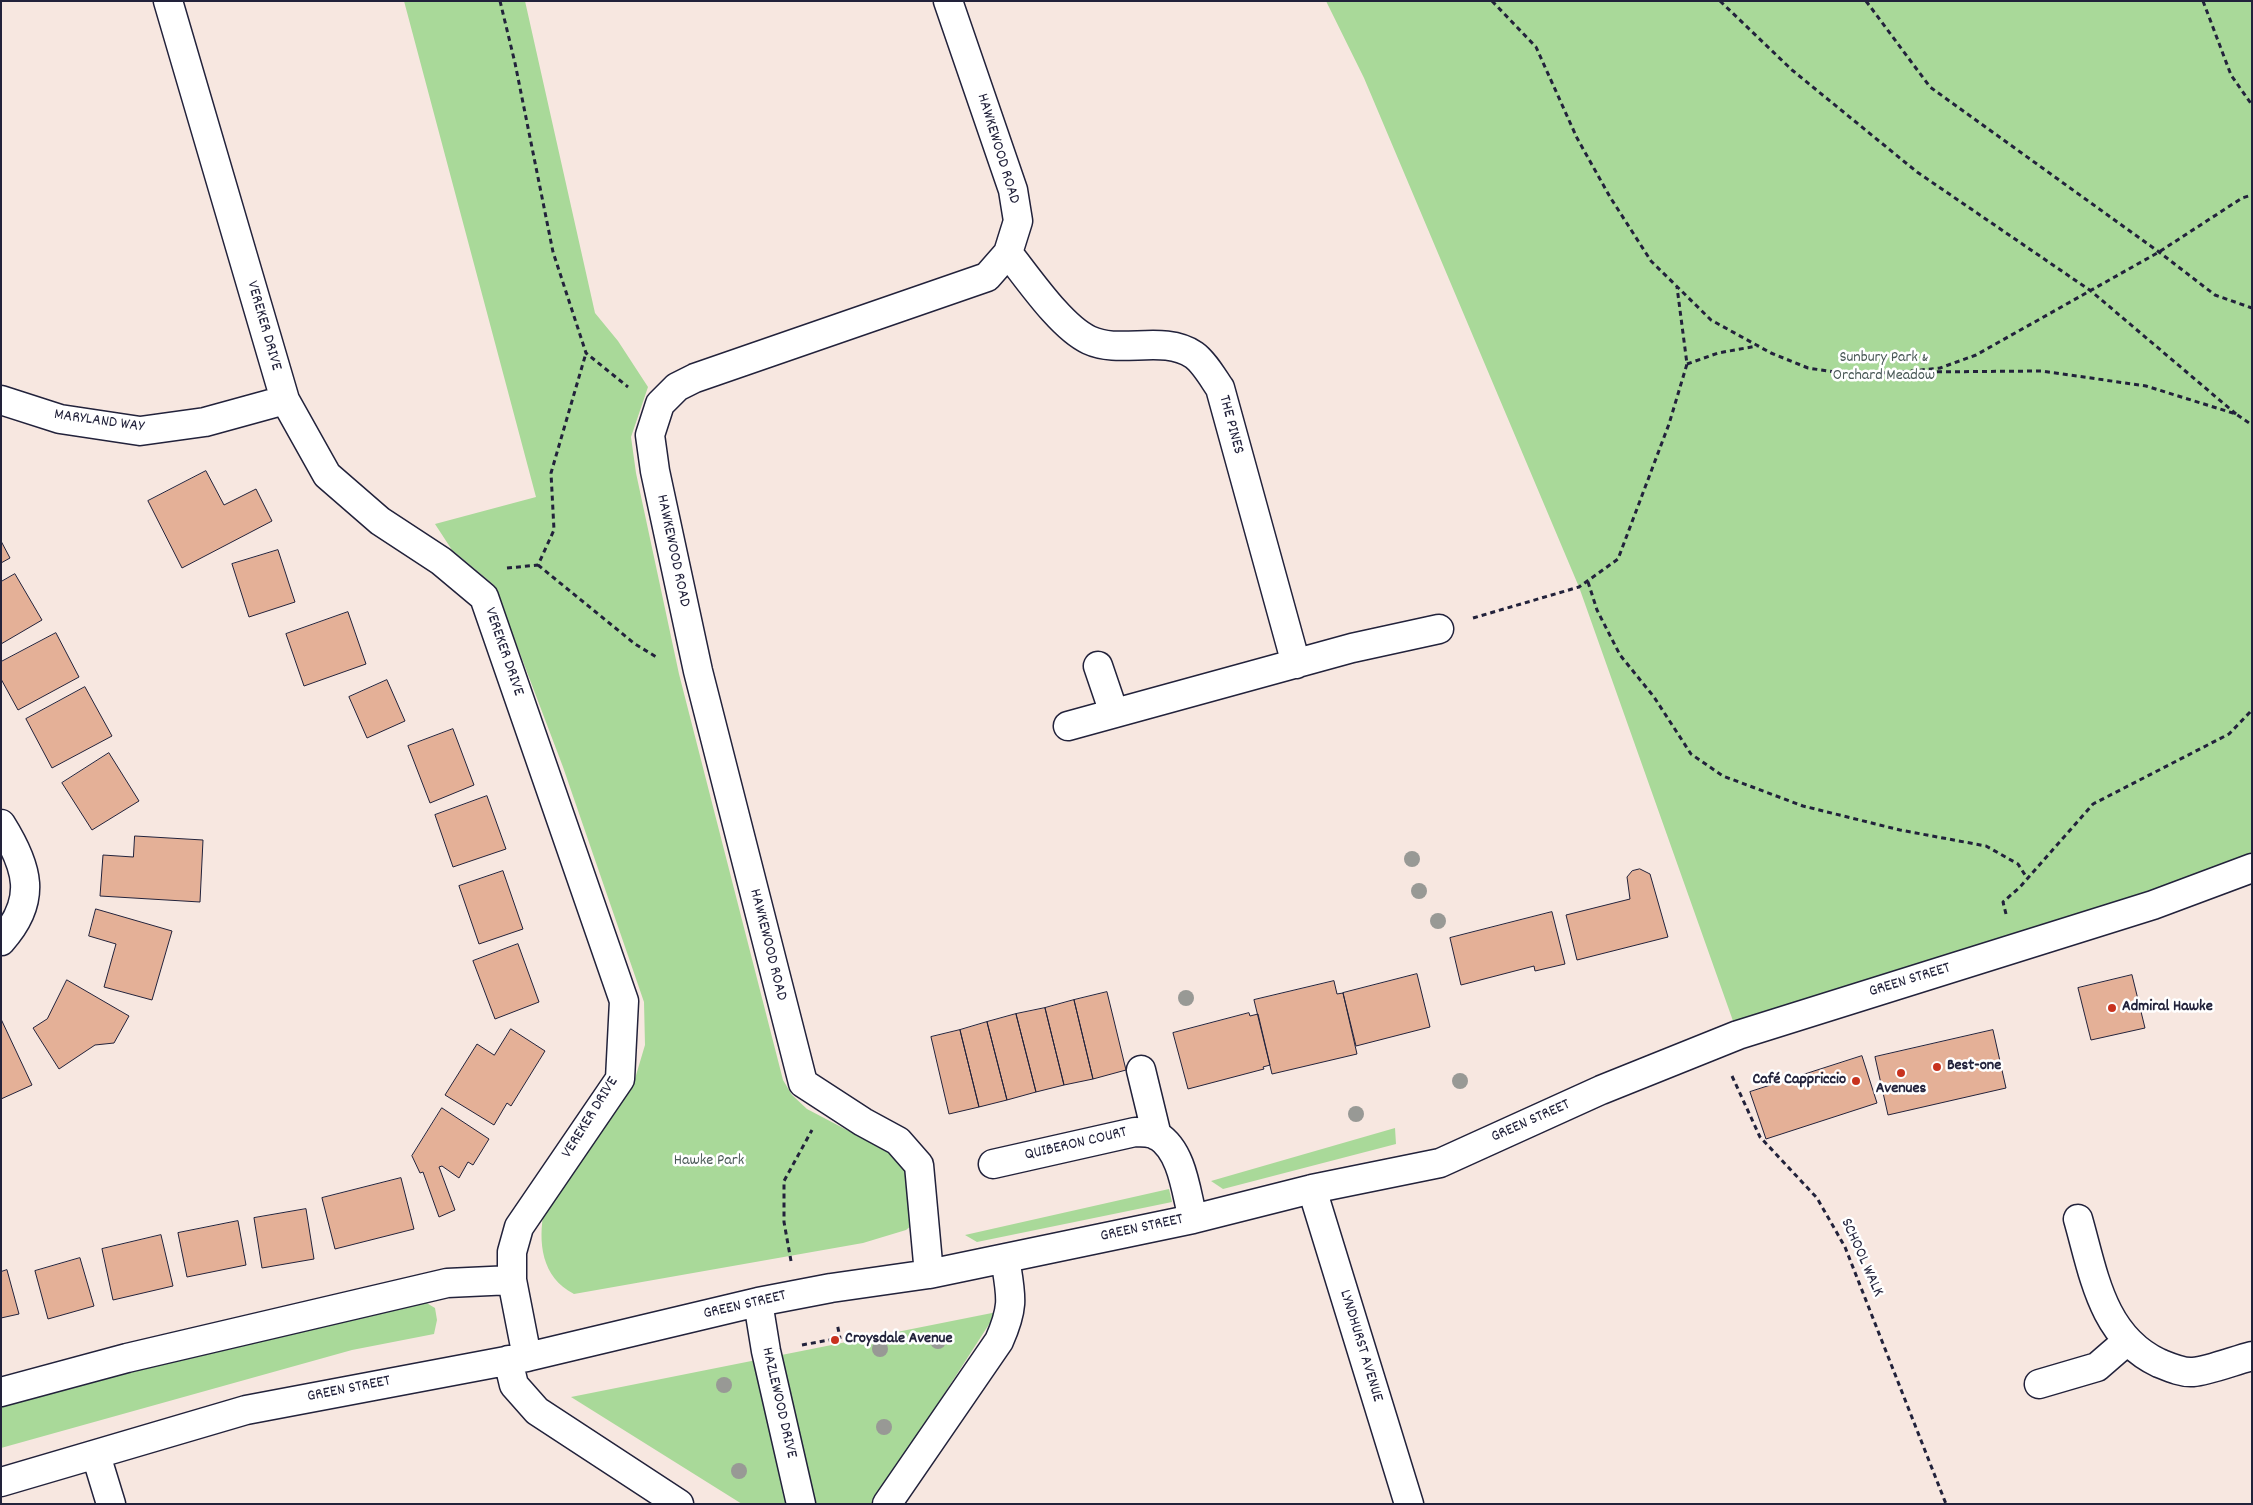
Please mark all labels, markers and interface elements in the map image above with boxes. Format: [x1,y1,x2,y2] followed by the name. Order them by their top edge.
[971,92,1023,206] street label: HAWKEWOOD ROAD
[241,279,285,373] street label: VEREKER DRIVE
[1833,349,1935,387] park label: Sunbury Park & Orchard Meadow
[1213,394,1247,456] street label: THE PINES
[53,406,145,438] street label: MARYLAND WAY
[651,493,693,609] street label: HAWKEWOOD ROAD
[479,605,527,699] street label: VEREKER DRIVE
[744,887,790,1003] street label: HAWKEWOOD ROAD
[1867,960,1953,1002] street label: GREEN STREET
[2122,998,2213,1018] place label: Admiral Hawke
[2106,1002,2118,1014] marker: Admiral Hawke
[1947,1057,2001,1077] place label: Best-one
[1931,1061,1943,1073] marker: Best-one
[1895,1067,1907,1079] marker: Avenues
[1752,1071,1846,1091] place label: Café Cappriccio
[558,1074,624,1162] street label: VEREKER DRIVE
[1850,1075,1862,1087] marker: Café Cappriccio
[1876,1080,1926,1100] place label: Avenues
[1489,1096,1573,1148] street label: GREEN STREET
[1023,1124,1129,1166] street label: QUIBERON COURT
[674,1152,744,1172] park label: Hawke Park
[1099,1211,1185,1247] street label: GREEN STREET
[1835,1216,1887,1300] street label: SCHOOL WALK
[702,1287,788,1325] street label: GREEN STREET
[1334,1288,1386,1404] street label: LYNDHURST AVENUE
[845,1330,952,1350] place label: Croysdale Avenue
[829,1334,841,1346] marker: Croysdale Avenue
[756,1346,800,1460] street label: HAZLEWOOD DRIVE
[306,1373,392,1407] street label: GREEN STREET

